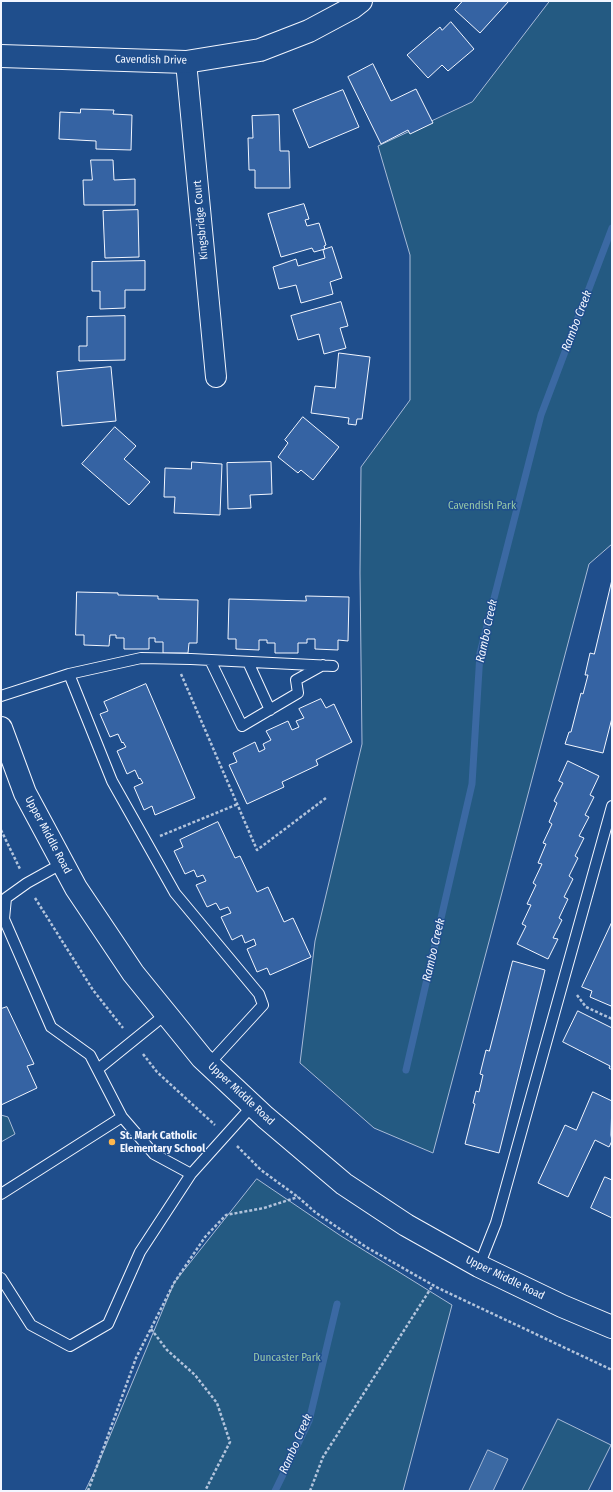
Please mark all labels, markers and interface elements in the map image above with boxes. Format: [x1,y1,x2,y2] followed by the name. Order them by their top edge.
[115,53,187,67] street label: Cavendish Drive
[191,180,211,260] street label: Kingsbridge Court
[559,289,595,353] water label: Rambo Creek
[448,499,516,513] park label: Cavendish Park
[473,598,501,664] water label: Rambo Creek
[22,794,74,876] street label: Upper Middle Road
[420,917,448,983] water label: Rambo Creek
[205,1060,277,1128] street label: Upper Middle Road
[120,1129,205,1155] place label: St. Mark Catholic Elementary School
[107,1137,117,1147] marker: St. Mark Catholic Elementary School
[463,1253,547,1303] street label: Upper Middle Road
[253,1351,321,1365] park label: Duncaster Park
[276,1412,316,1476] water label: Rambo Creek

